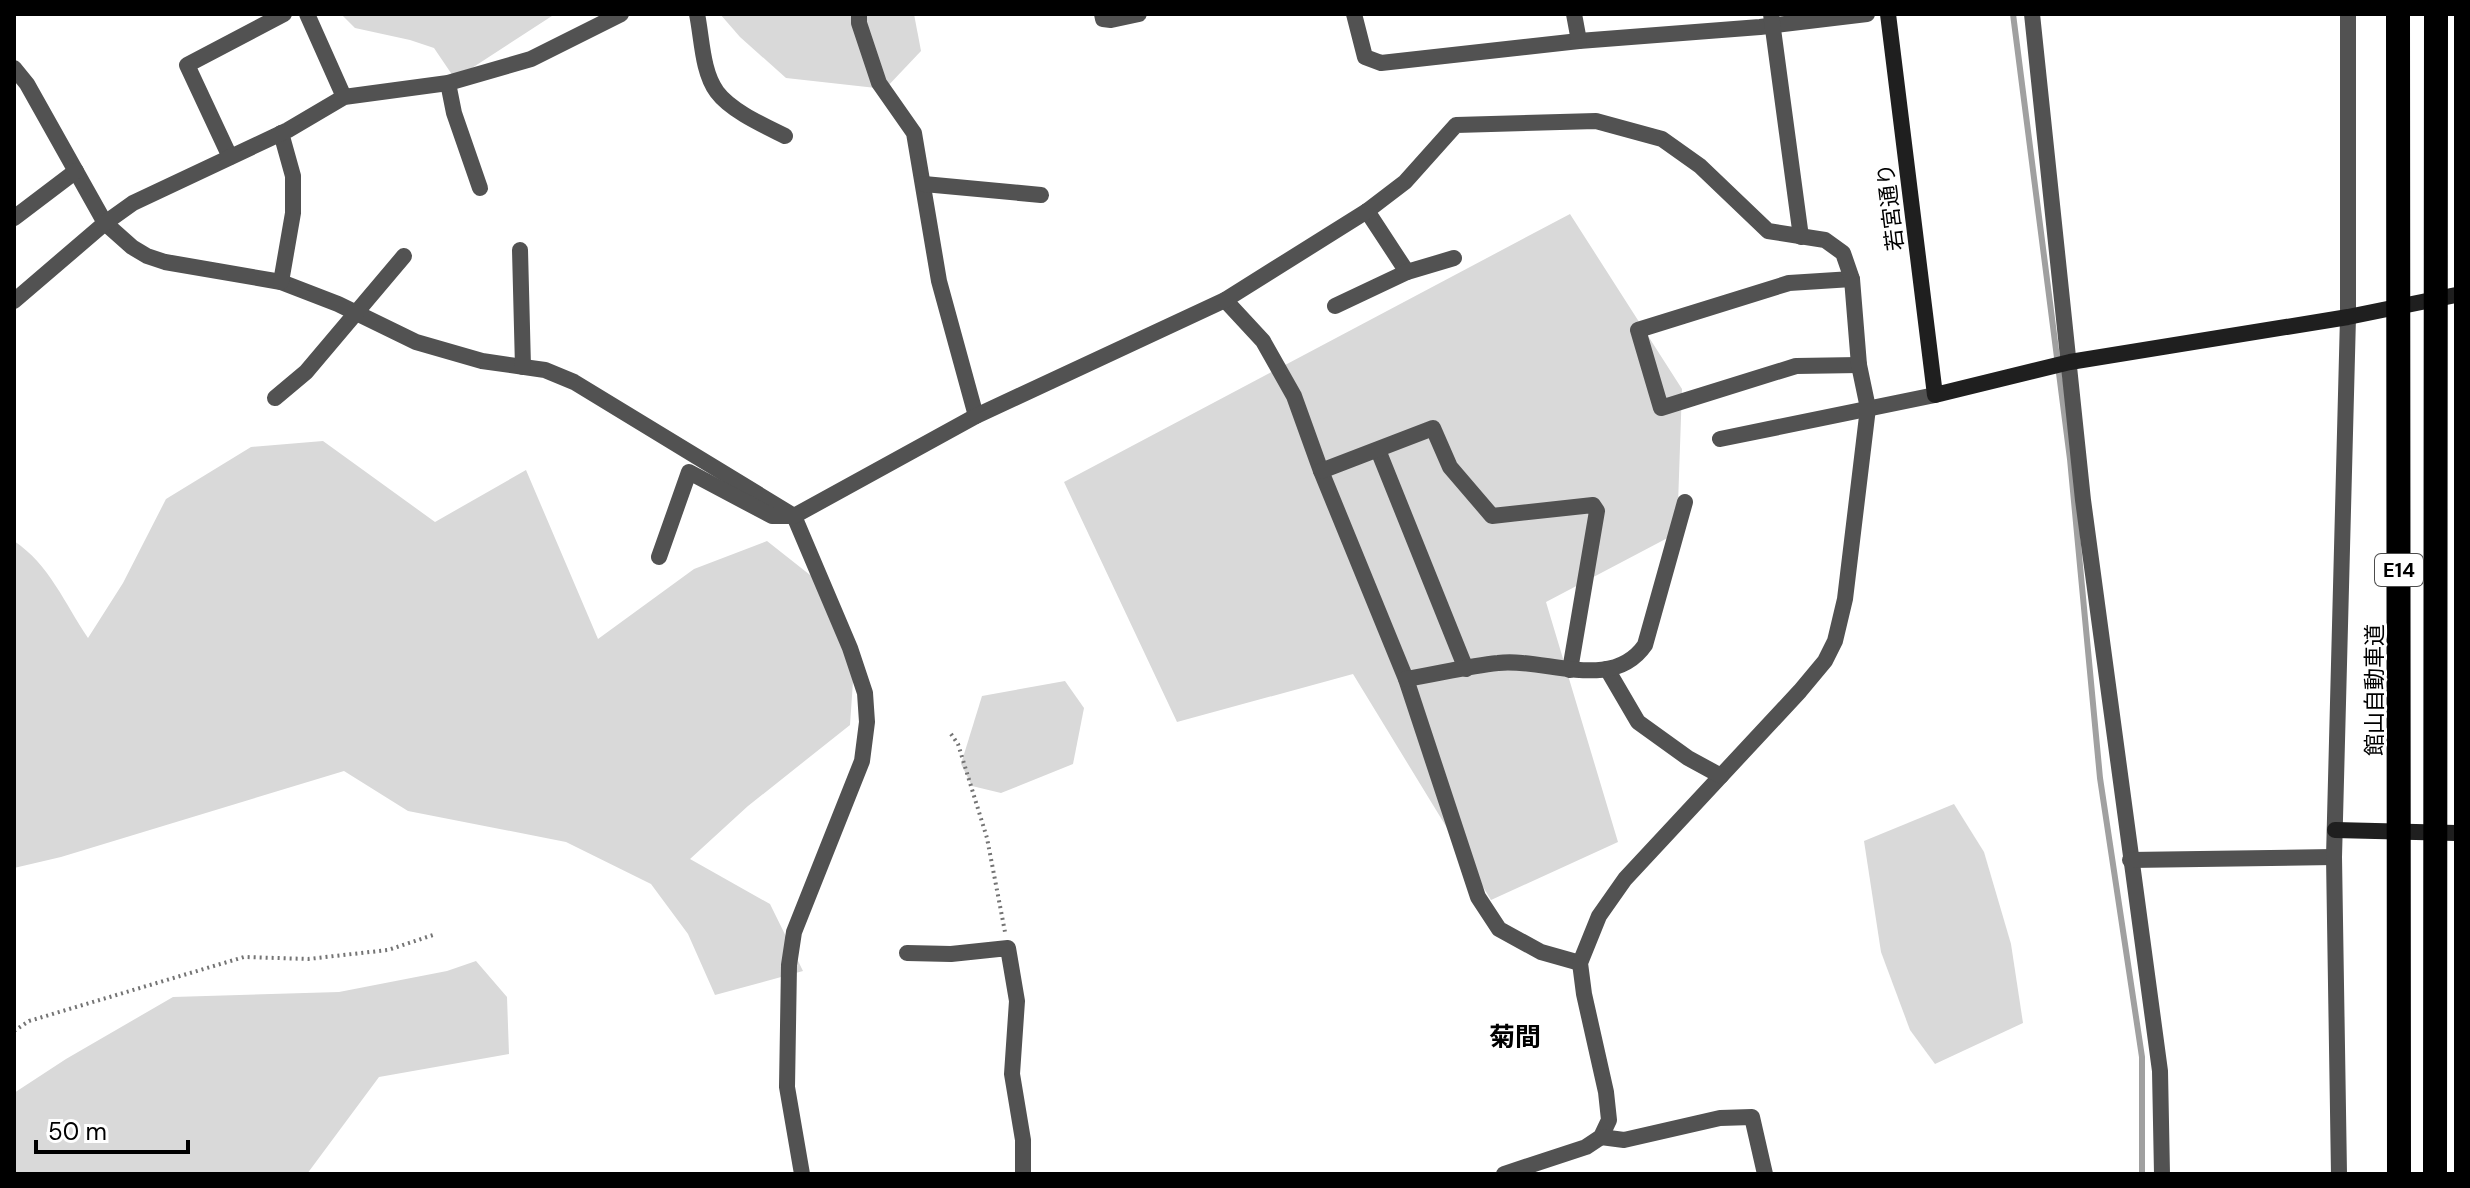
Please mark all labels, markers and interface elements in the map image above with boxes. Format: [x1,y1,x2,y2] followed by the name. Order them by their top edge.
[1871,161,1910,252] street label: 若宮通り
[2375,554,2423,586] road number: E14
[2360,624,2389,756] street label: 館山自動車道
[1489,1020,1541,1054] district label: 菊間
[36,1104,188,1154] scale bar
[48,1116,107,1147] text: 50 m

